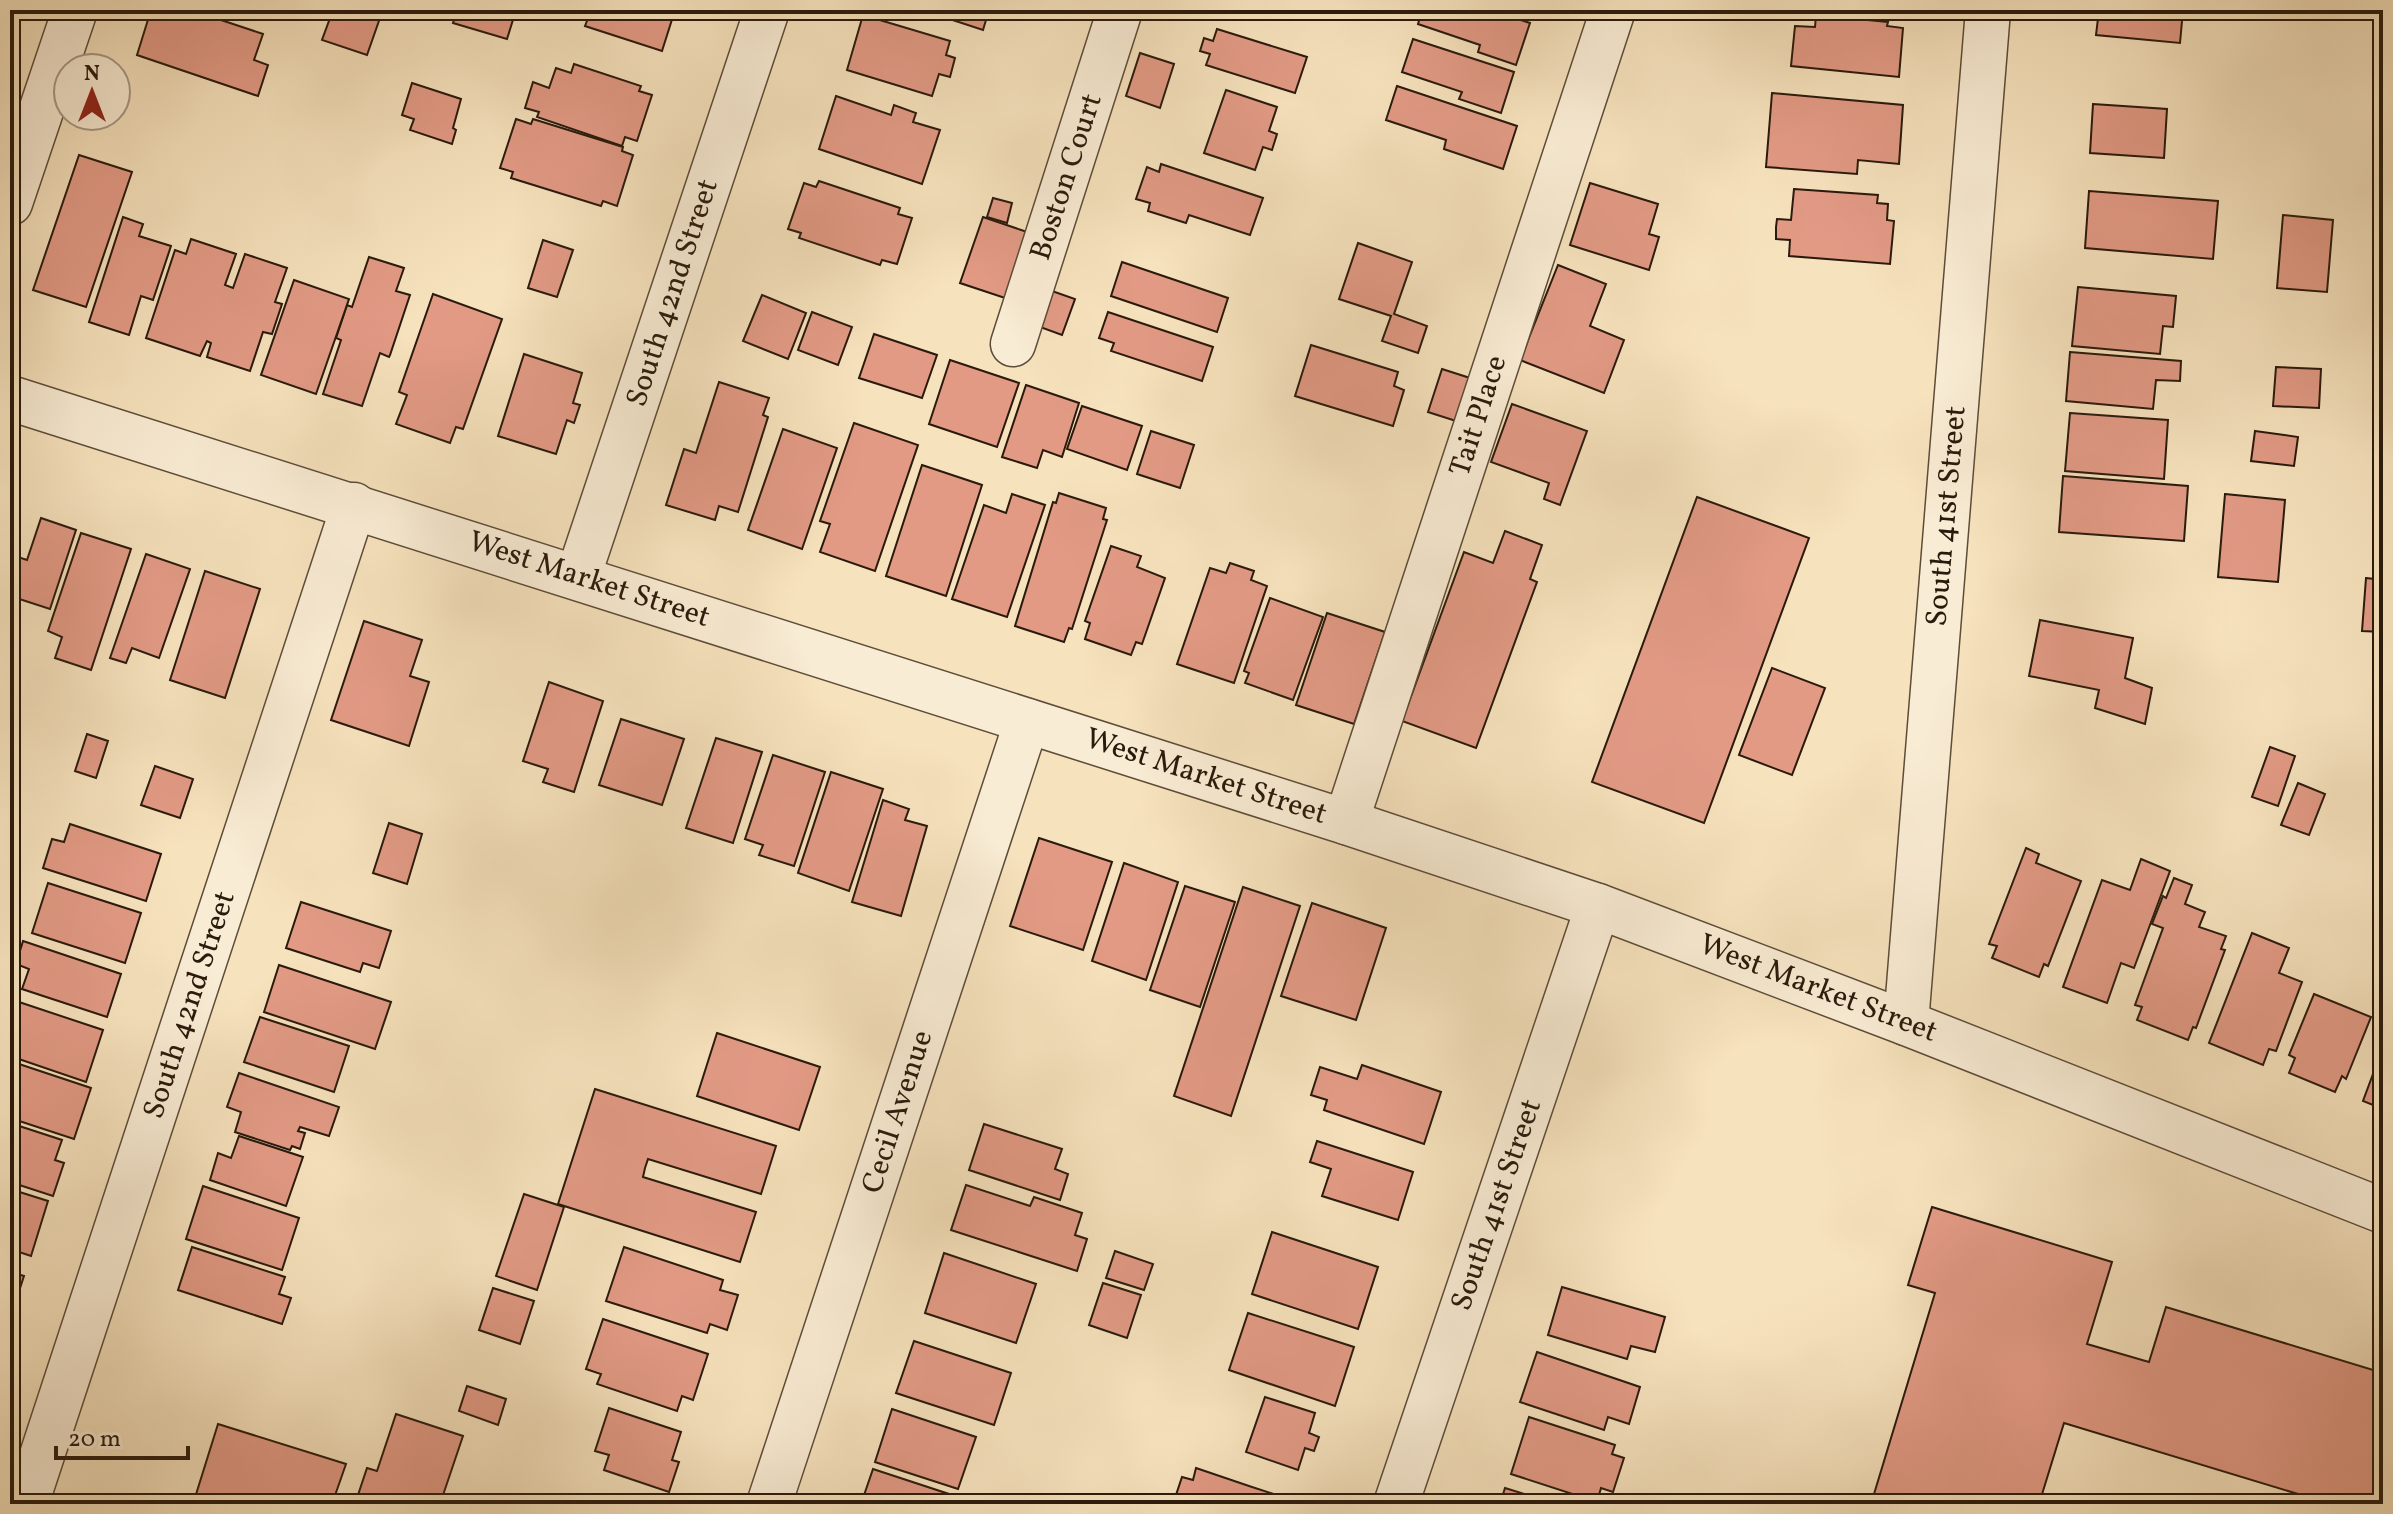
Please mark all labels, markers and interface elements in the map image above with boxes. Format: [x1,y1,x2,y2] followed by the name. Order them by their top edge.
[52,52,132,132] north arrow
[84,59,100,90] text: N
[1020,88,1114,266] street label: Boston Court
[616,174,730,412] street label: South 42nd Street
[1440,350,1518,482] street label: Tait Place
[1916,404,1978,628] street label: South 41st Street
[463,521,715,639] street label: West Market Street
[1080,718,1332,836] street label: West Market Street
[133,886,247,1124] street label: South 42nd Street
[1693,924,1943,1054] street label: West Market Street
[852,1025,944,1199] street label: Cecil Avenue
[1441,1093,1553,1317] street label: South 41st Street
[56,1410,188,1460] scale bar
[68,1423,121,1457] text: 20 m

